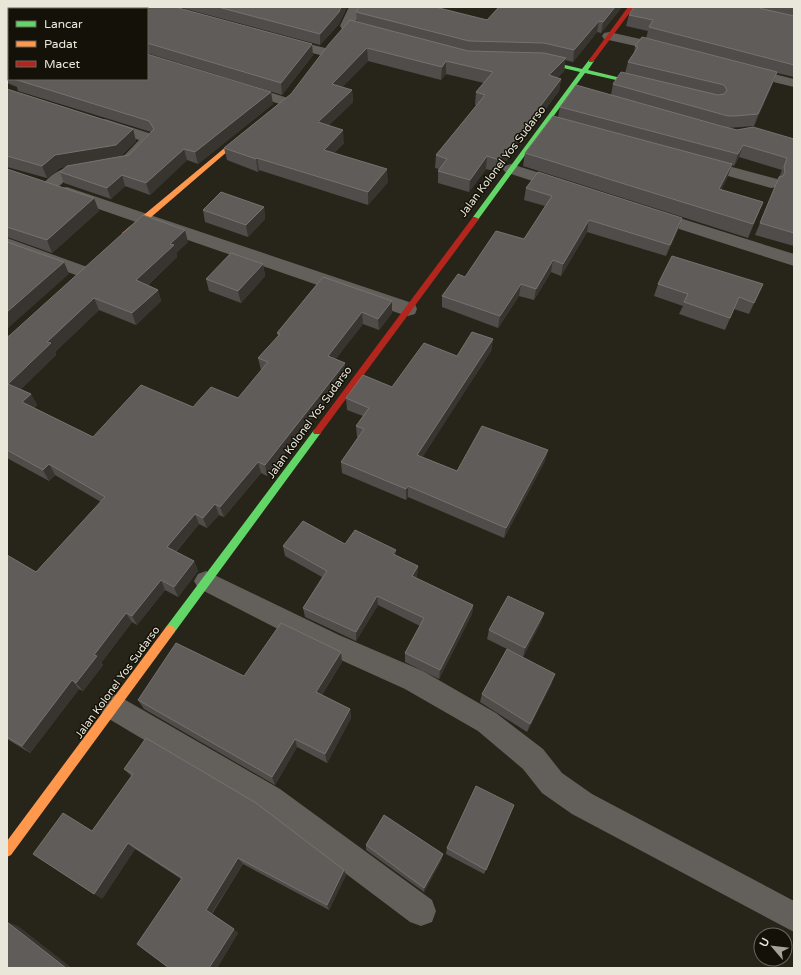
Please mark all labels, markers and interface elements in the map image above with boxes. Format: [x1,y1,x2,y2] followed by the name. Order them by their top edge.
[8,8,148,80] legend
[44,17,83,31] text: Lancar
[44,37,78,51] text: Padat
[44,57,80,71] text: Macet
[456,103,549,219] street label: Jalan Kolonel Yos Sudarso
[264,363,355,481] street label: Jalan Kolonel Yos Sudarso
[72,623,163,741] street label: Jalan Kolonel Yos Sudarso
[753,927,793,967] north arrow
[757,936,772,949] text: U

